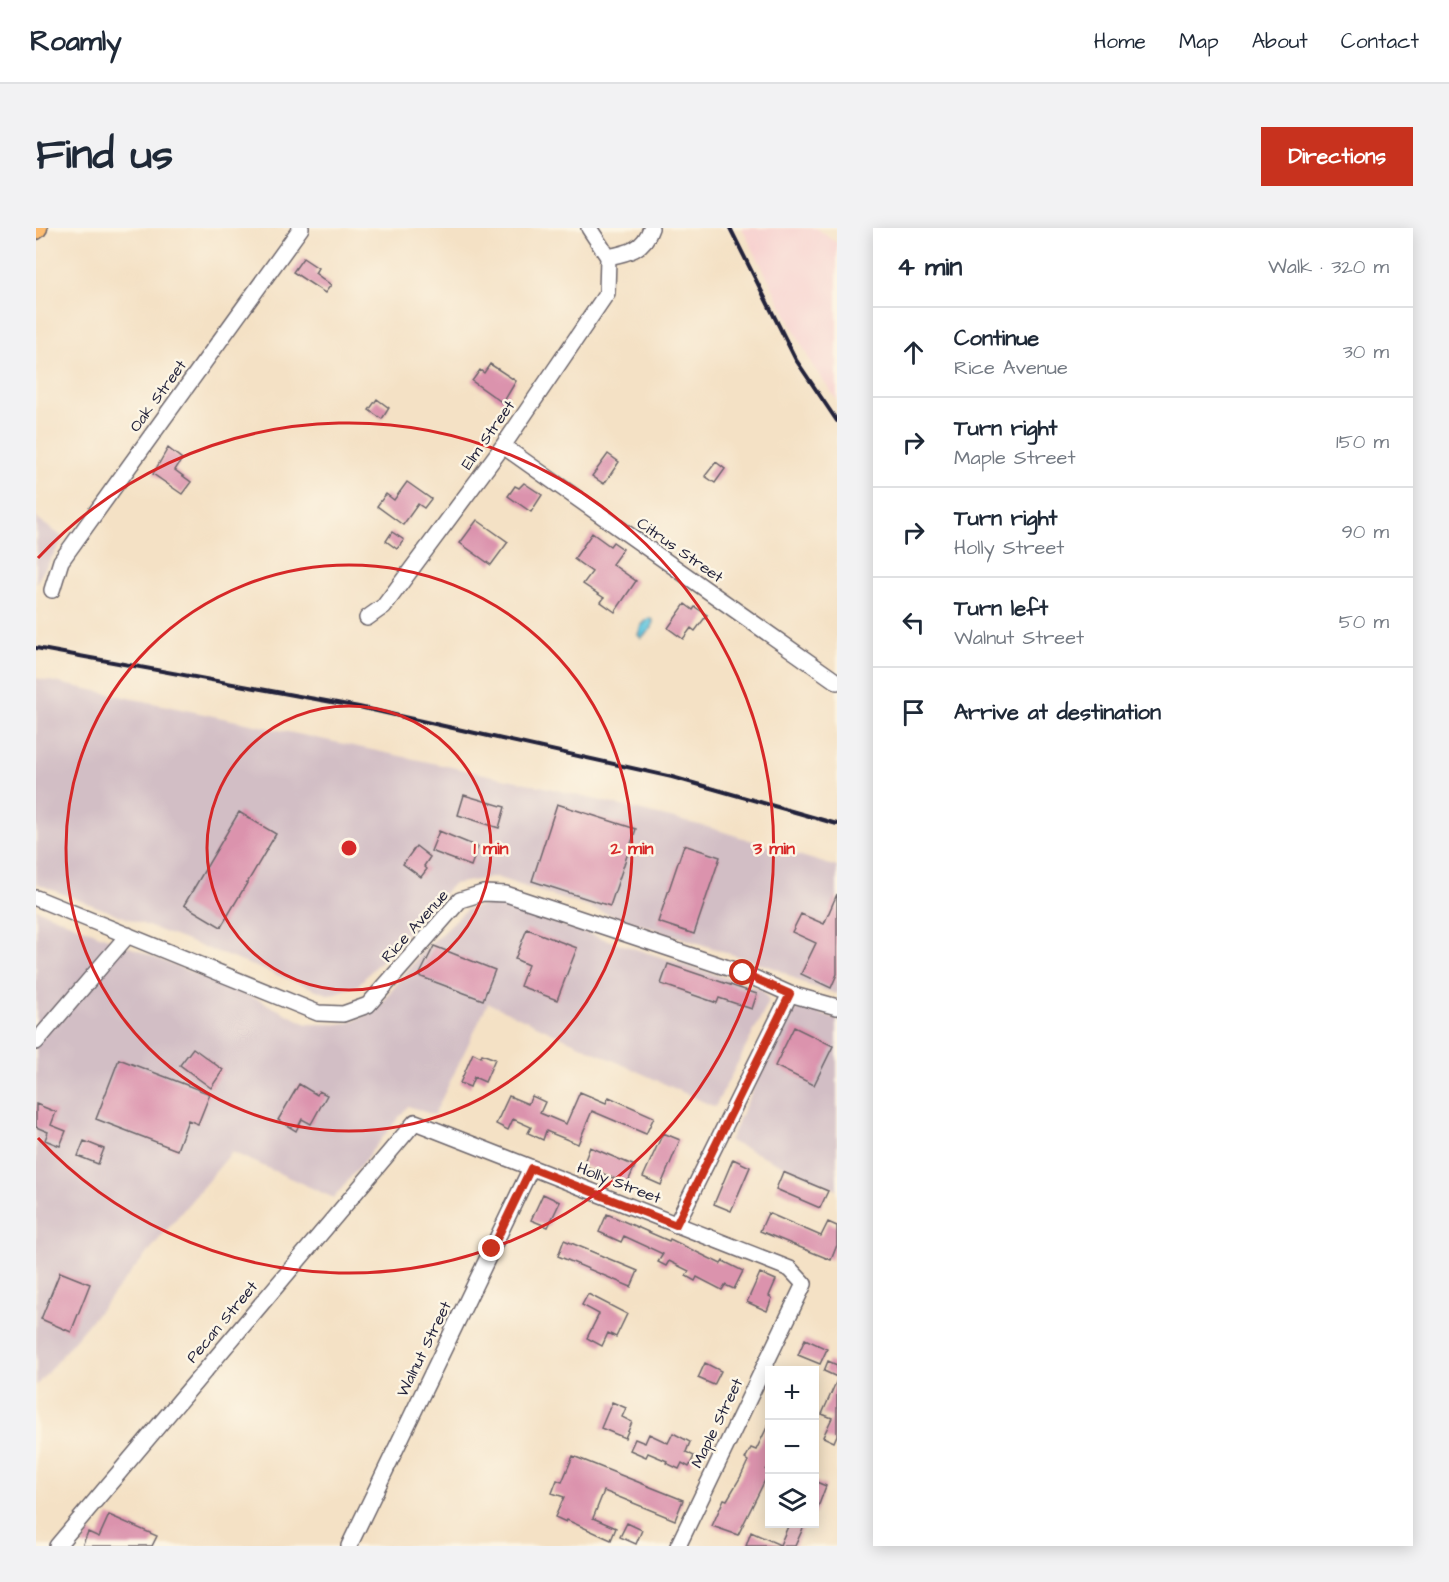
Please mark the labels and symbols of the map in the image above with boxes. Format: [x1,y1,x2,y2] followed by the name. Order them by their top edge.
[124,355,192,437] street label: Oak Street
[456,395,520,474] street label: Elm Street
[632,512,728,588] street label: Citrus Street
[473,836,509,861] text: 1 min
[609,836,654,861] text: 2 min
[752,836,795,861] text: 3 min
[339,838,359,858] centre of rings
[376,885,454,967] street label: Rice Avenue
[729,959,755,985] route start
[573,1157,665,1210] street label: Holly Street
[478,1235,504,1261] route end
[181,1276,263,1368] street label: Pecan Street
[391,1297,457,1401] street label: Walnut Street
[686,1374,748,1472] street label: Maple Street

